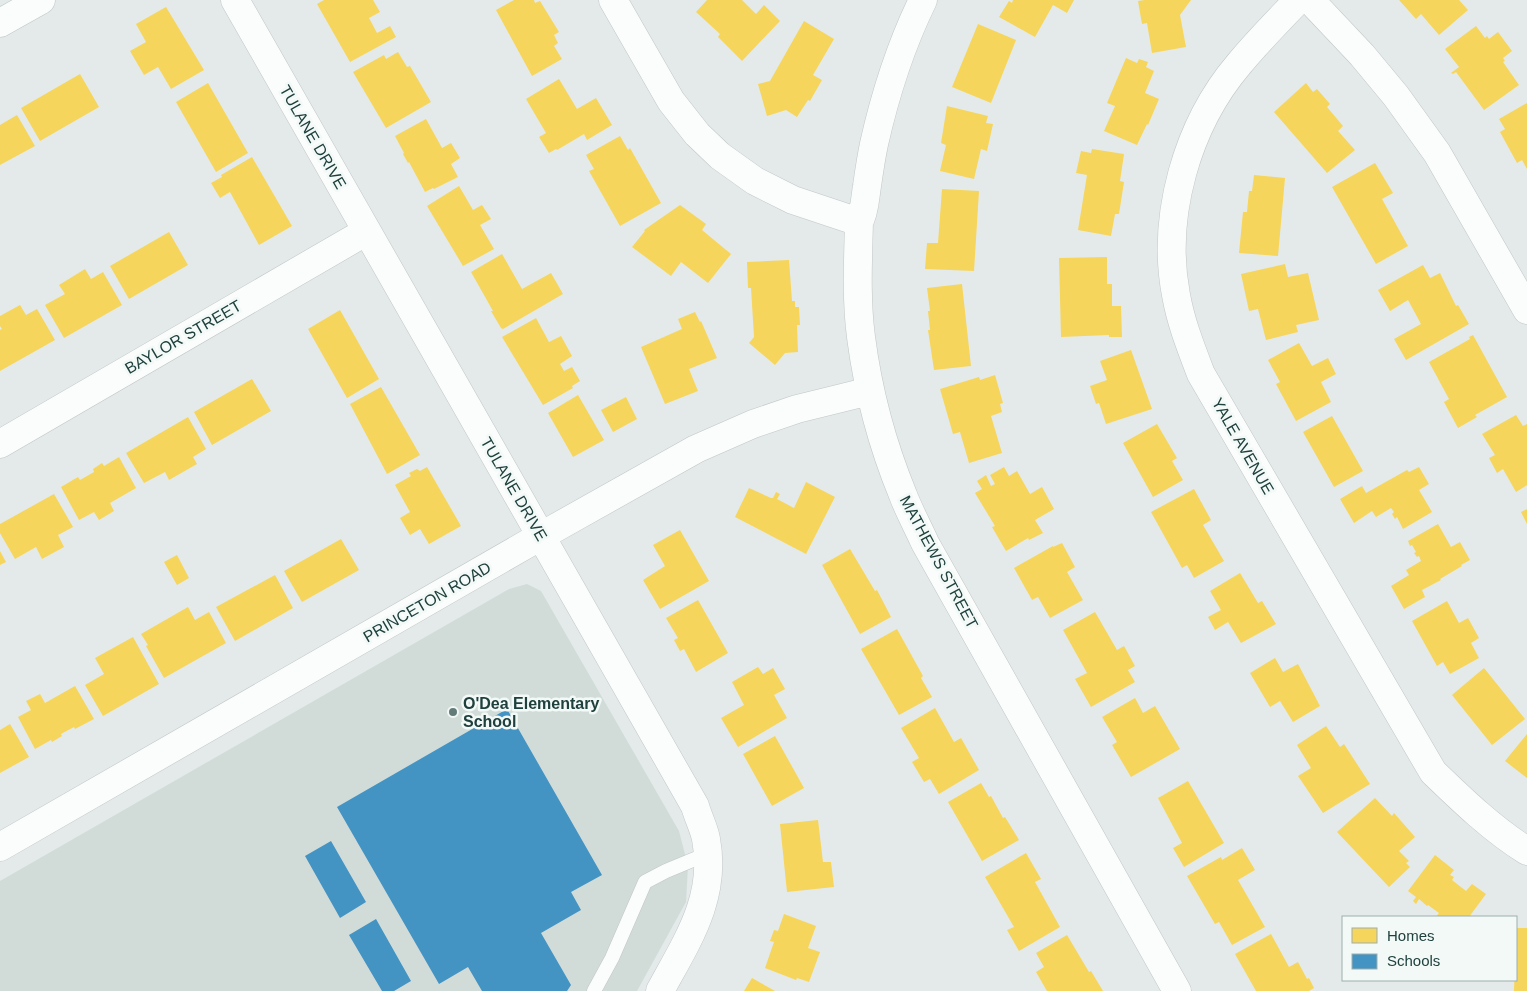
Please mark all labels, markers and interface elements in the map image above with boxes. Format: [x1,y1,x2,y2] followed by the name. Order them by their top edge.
[277,82,349,192] street label: TULANE DRIVE
[122,297,244,377] street label: BAYLOR STREET
[1209,395,1277,497] street label: YALE AVENUE
[478,434,550,544] street label: TULANE DRIVE
[897,493,981,632] street label: MATHEWS STREET
[360,558,494,646] street label: PRINCETON ROAD
[463,695,599,730] place label: O'Dea Elementary School
[447,706,459,718] marker: O'Dea Elementary School
[1342,916,1517,981] legend
[1387,927,1435,944] text: Homes
[1387,952,1440,969] text: Schools

